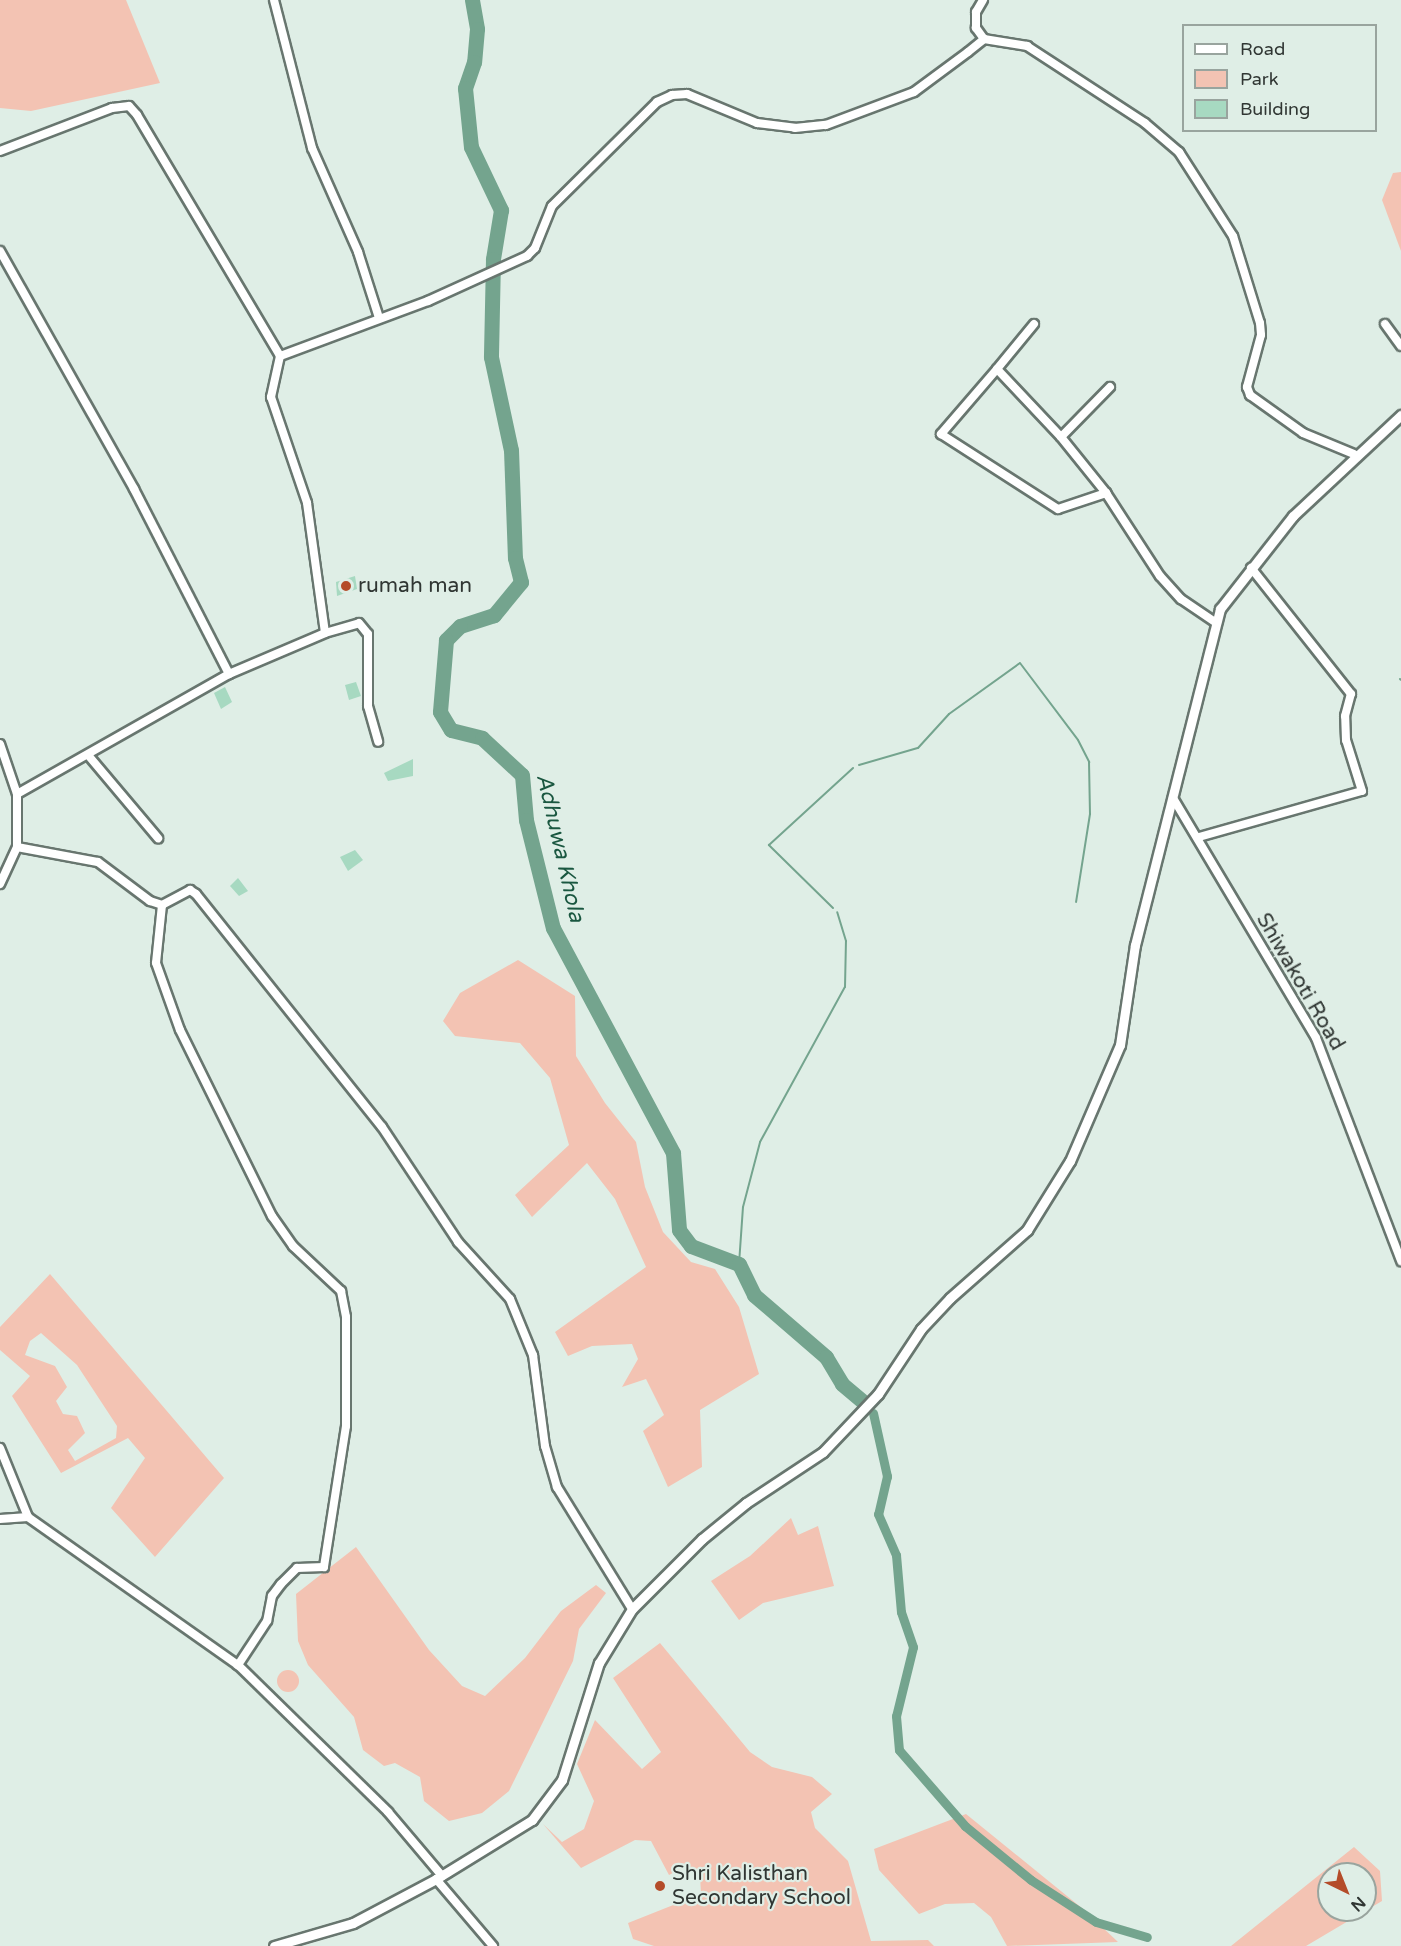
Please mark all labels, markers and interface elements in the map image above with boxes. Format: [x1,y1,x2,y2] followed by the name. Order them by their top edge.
[1182,24,1377,132] legend
[1240,38,1285,60] text: Road
[1240,68,1278,90] text: Park
[1240,98,1310,120] text: Building
[358,573,472,599] place label: rumah man
[339,579,353,593] marker: rumah man
[530,771,590,925] water label: Adhuwa Khola
[1250,909,1350,1055] street label: Shiwakoti Road
[672,1861,851,1911] place label: Shri Kalisthan Secondary School
[1317,1862,1377,1922] north arrow
[653,1879,667,1893] marker: Shri Kalisthan Secondary School
[1346,1892,1369,1915] text: N

